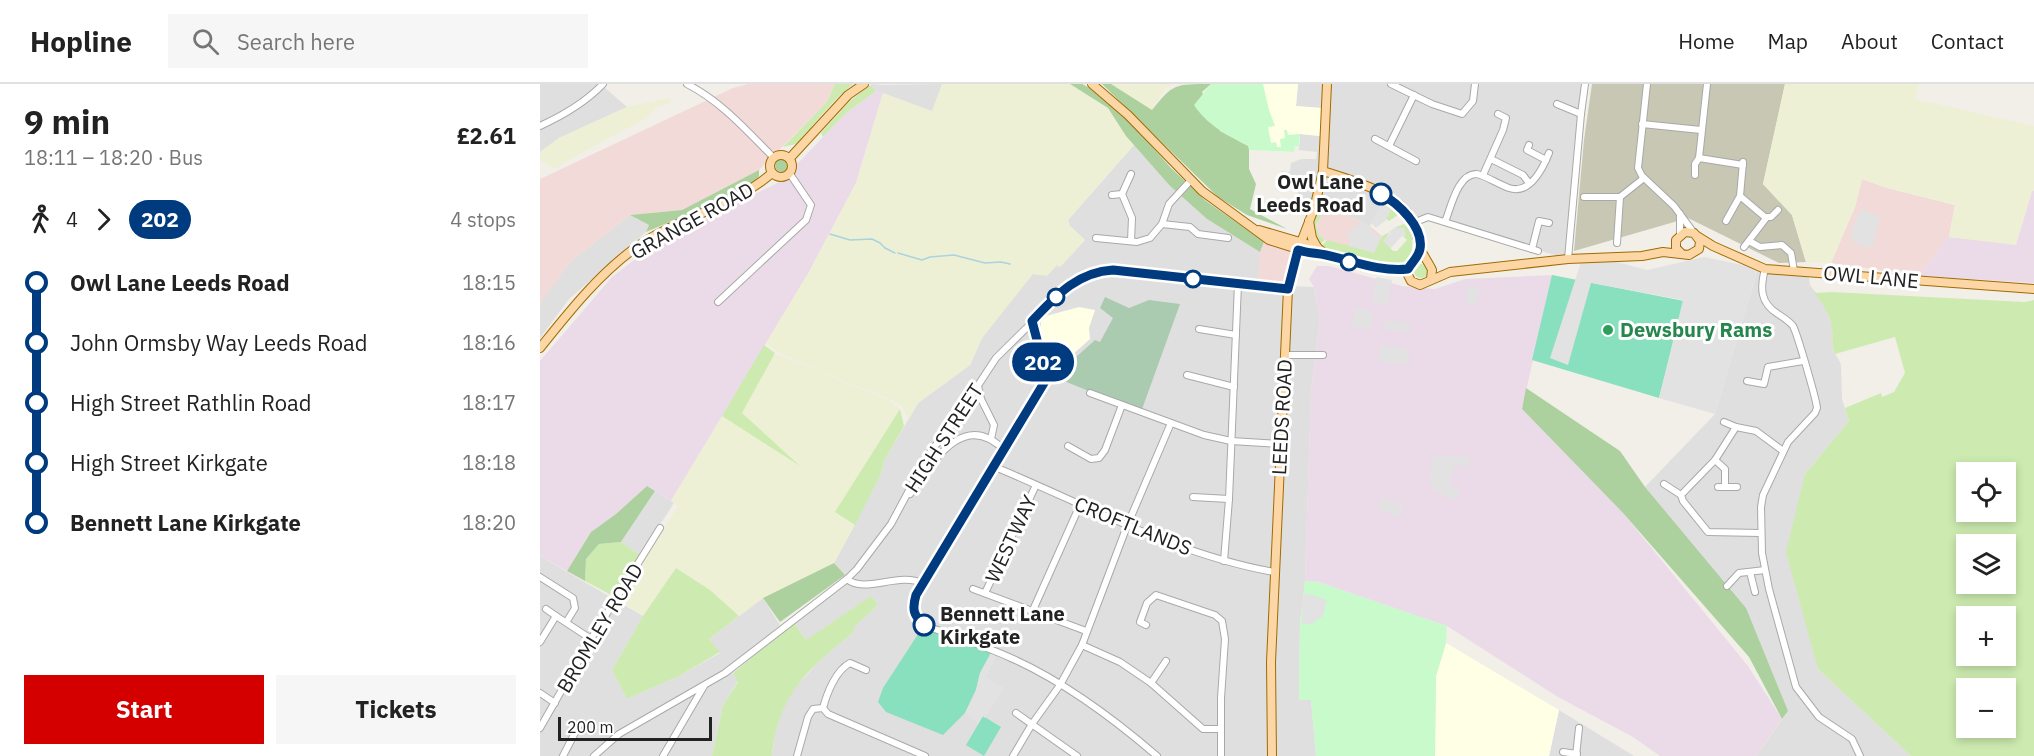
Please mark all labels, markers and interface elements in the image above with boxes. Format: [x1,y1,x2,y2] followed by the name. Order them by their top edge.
[168,14,588,68] search box
[30,23,132,60] text: Hopline
[189,25,222,58] icon: search
[237,27,355,56] text: Search here
[1678,27,1735,55] text: Home
[1768,27,1808,55] text: Map
[1841,27,1898,55] text: About
[1931,27,2004,55] text: Contact
[24,100,110,143] text: 9 min
[457,121,516,150] text: £2.61
[24,144,203,171] text: 18:11 – 18:20 · Bus
[1256,168,1364,218] place label: Owl Lane Leeds Road
[625,176,758,265] street label: GRANGE ROAD
[1370,183,1392,205] marker: Owl Lane Leeds Road
[24,203,57,236] icon: walk
[87,203,120,236] icon: forward
[141,205,179,233] text: 202
[66,206,78,233] text: 4
[450,206,516,233] text: 4 stops
[1340,253,1358,271] unlabelled marker
[1822,259,1920,294] street label: OWL LANE
[70,268,290,297] text: Owl Lane Leeds Road
[462,269,516,296] text: 18:15
[1184,270,1202,288] unlabelled marker
[1047,288,1065,306] unlabelled marker
[1620,316,1772,343] place label: Dewsbury Rams
[1601,323,1615,337] marker: Dewsbury Rams
[70,328,368,357] text: John Ormsby Way Leeds Road
[462,329,516,356] text: 18:16
[1008,342,1078,382] line badge: 202
[1024,348,1062,376] text: 202
[1265,358,1298,476] street label: LEEDS ROAD
[898,378,989,498] street label: HIGH STREET
[70,388,311,417] text: High Street Rathlin Road
[462,389,516,416] text: 18:17
[70,448,268,477] text: High Street Kirkgate
[462,449,516,476] text: 18:18
[1956,462,2016,738] map controls
[1956,462,2016,522] button: locate
[978,490,1043,587] street label: WESTWAY
[1071,490,1196,561] street label: CROFTLANDS
[70,508,301,537] text: Bennett Lane Kirkgate
[462,509,516,536] text: 18:20
[1956,534,2016,594] button: layers
[550,558,649,698] street label: BROMLEY ROAD
[940,600,1065,650] place label: Bennett Lane Kirkgate
[1956,606,2016,666] button: +
[913,614,935,636] marker: Bennett Lane Kirkgate
[24,675,264,744] button: Start
[276,675,516,744] button: Tickets
[1956,678,2016,738] button: −
[558,714,712,742] scale bar
[567,717,614,737] text: 200 m

